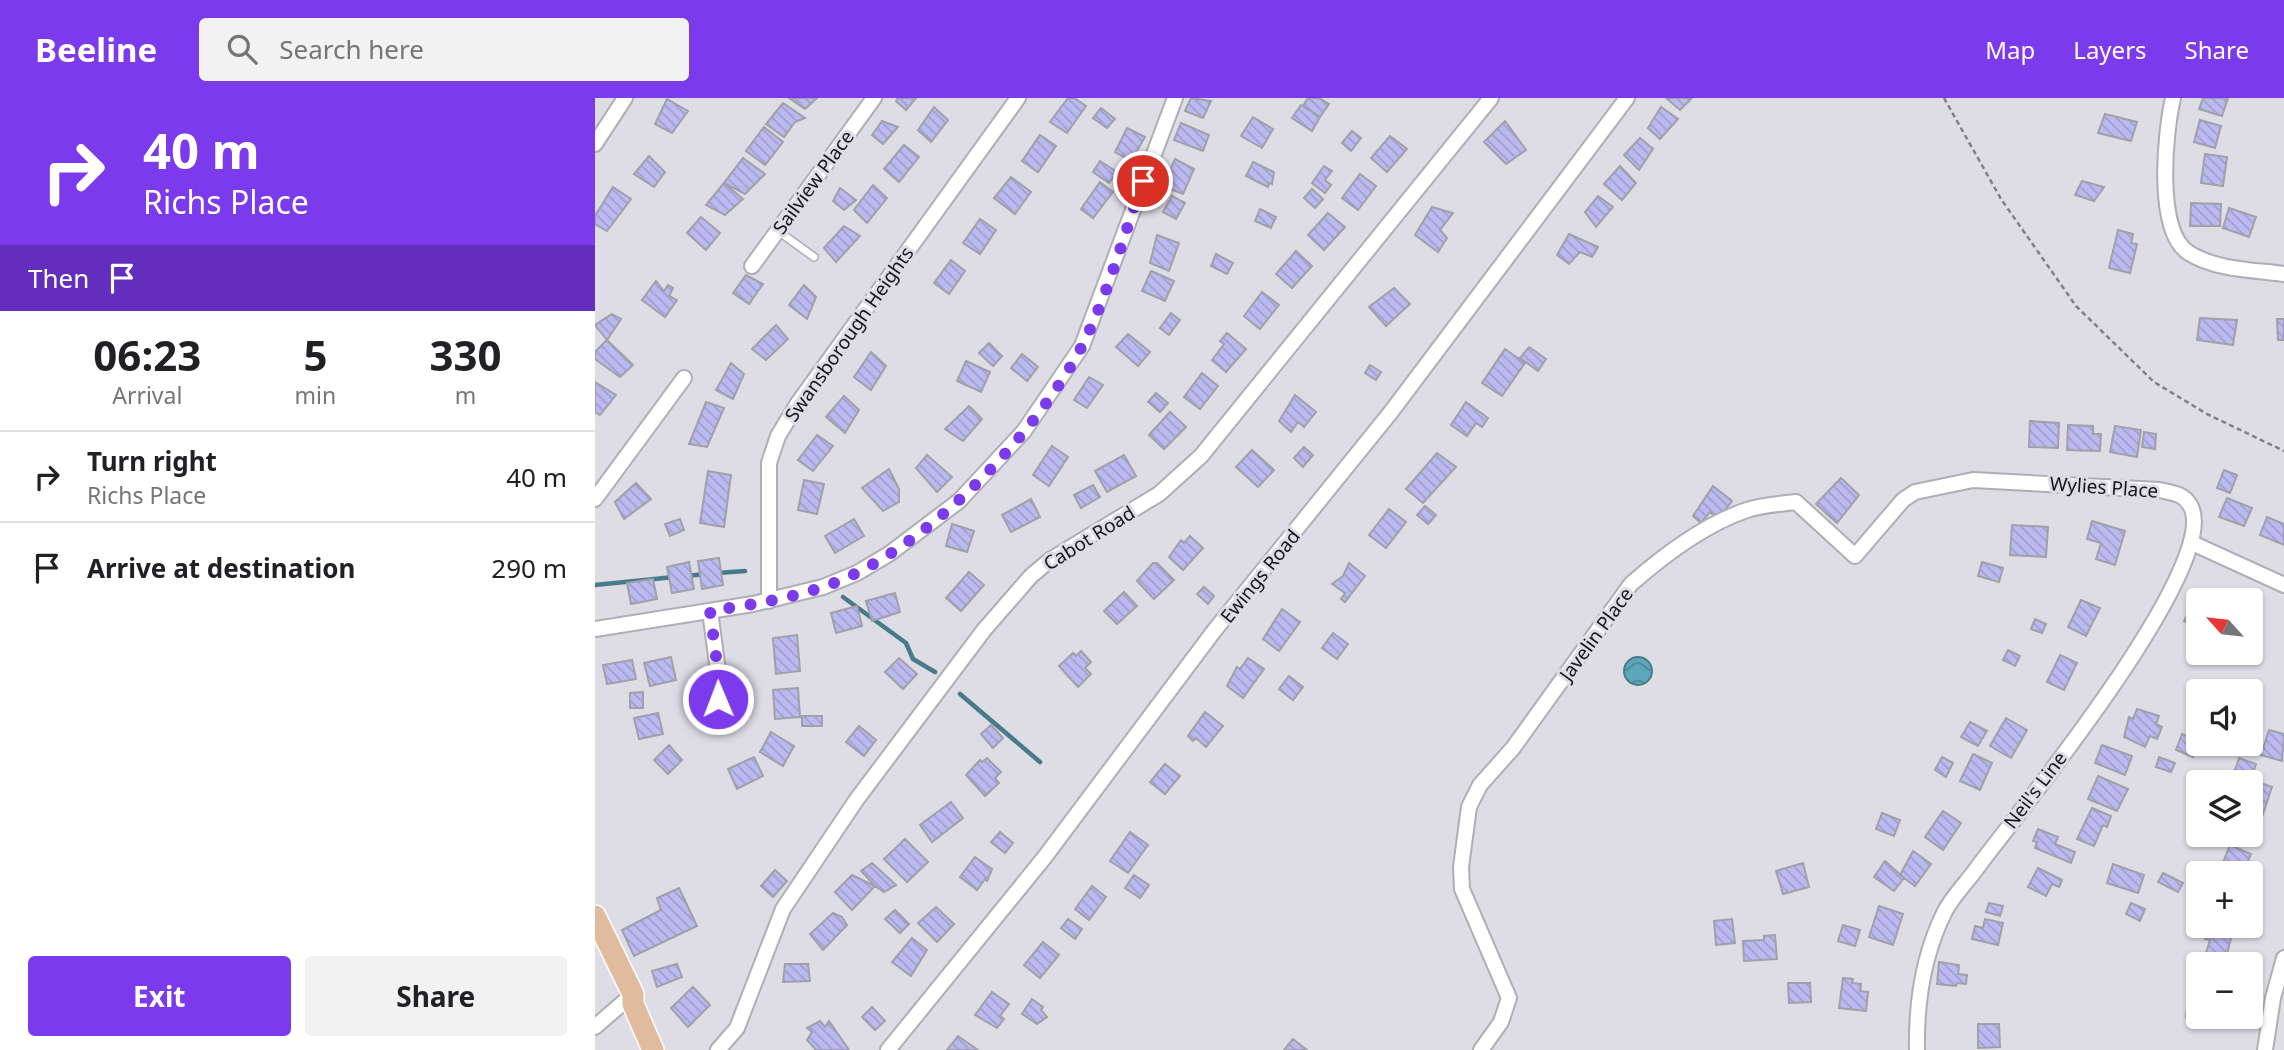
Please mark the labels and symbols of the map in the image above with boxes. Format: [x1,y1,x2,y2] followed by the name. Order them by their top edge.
[766,125,860,239] street label: Sailview Place
[1113,151,1173,211] pin
[779,241,919,427] street label: Swansborough Heights
[2049,470,2159,504] street label: Wylies Place
[1038,500,1140,576] street label: Cabot Road
[1214,524,1306,628] street label: Ewings Road
[1552,582,1639,688] street label: Javelin Place
[2186,588,2263,665] north arrow
[681,662,755,736] position arrow
[1998,746,2072,834] street label: Neil's Line

